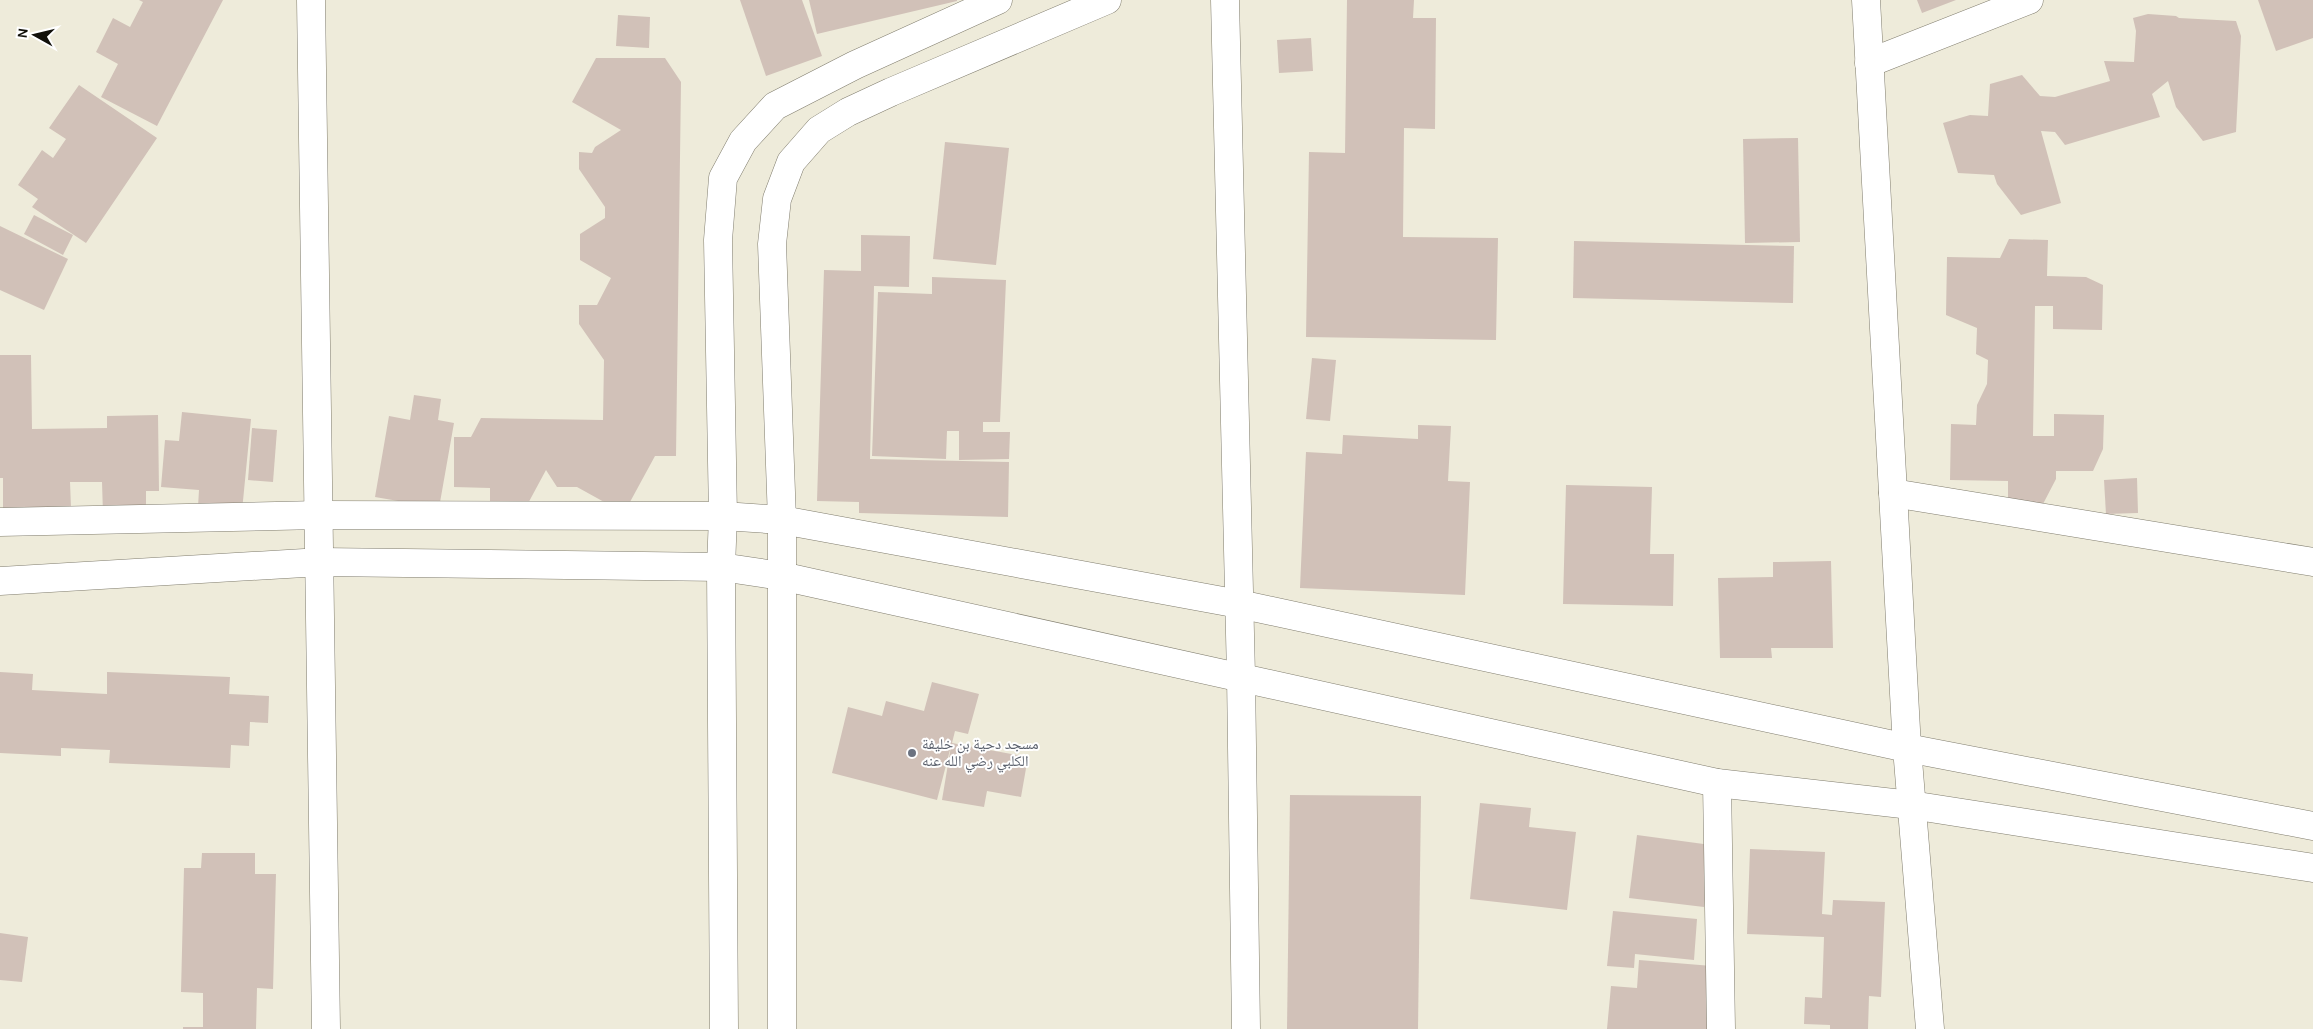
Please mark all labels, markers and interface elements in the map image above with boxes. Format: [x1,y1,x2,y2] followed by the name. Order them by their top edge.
[10,10,60,60] north arrow
[14,27,32,39] text: N
[922,735,1039,773] place label: مسجد دحية بن خليفة الكلبي رضي الله عنه
[906,747,918,759] marker: مسجد دحية بن خليفة الكلبي رضي الله عنه

